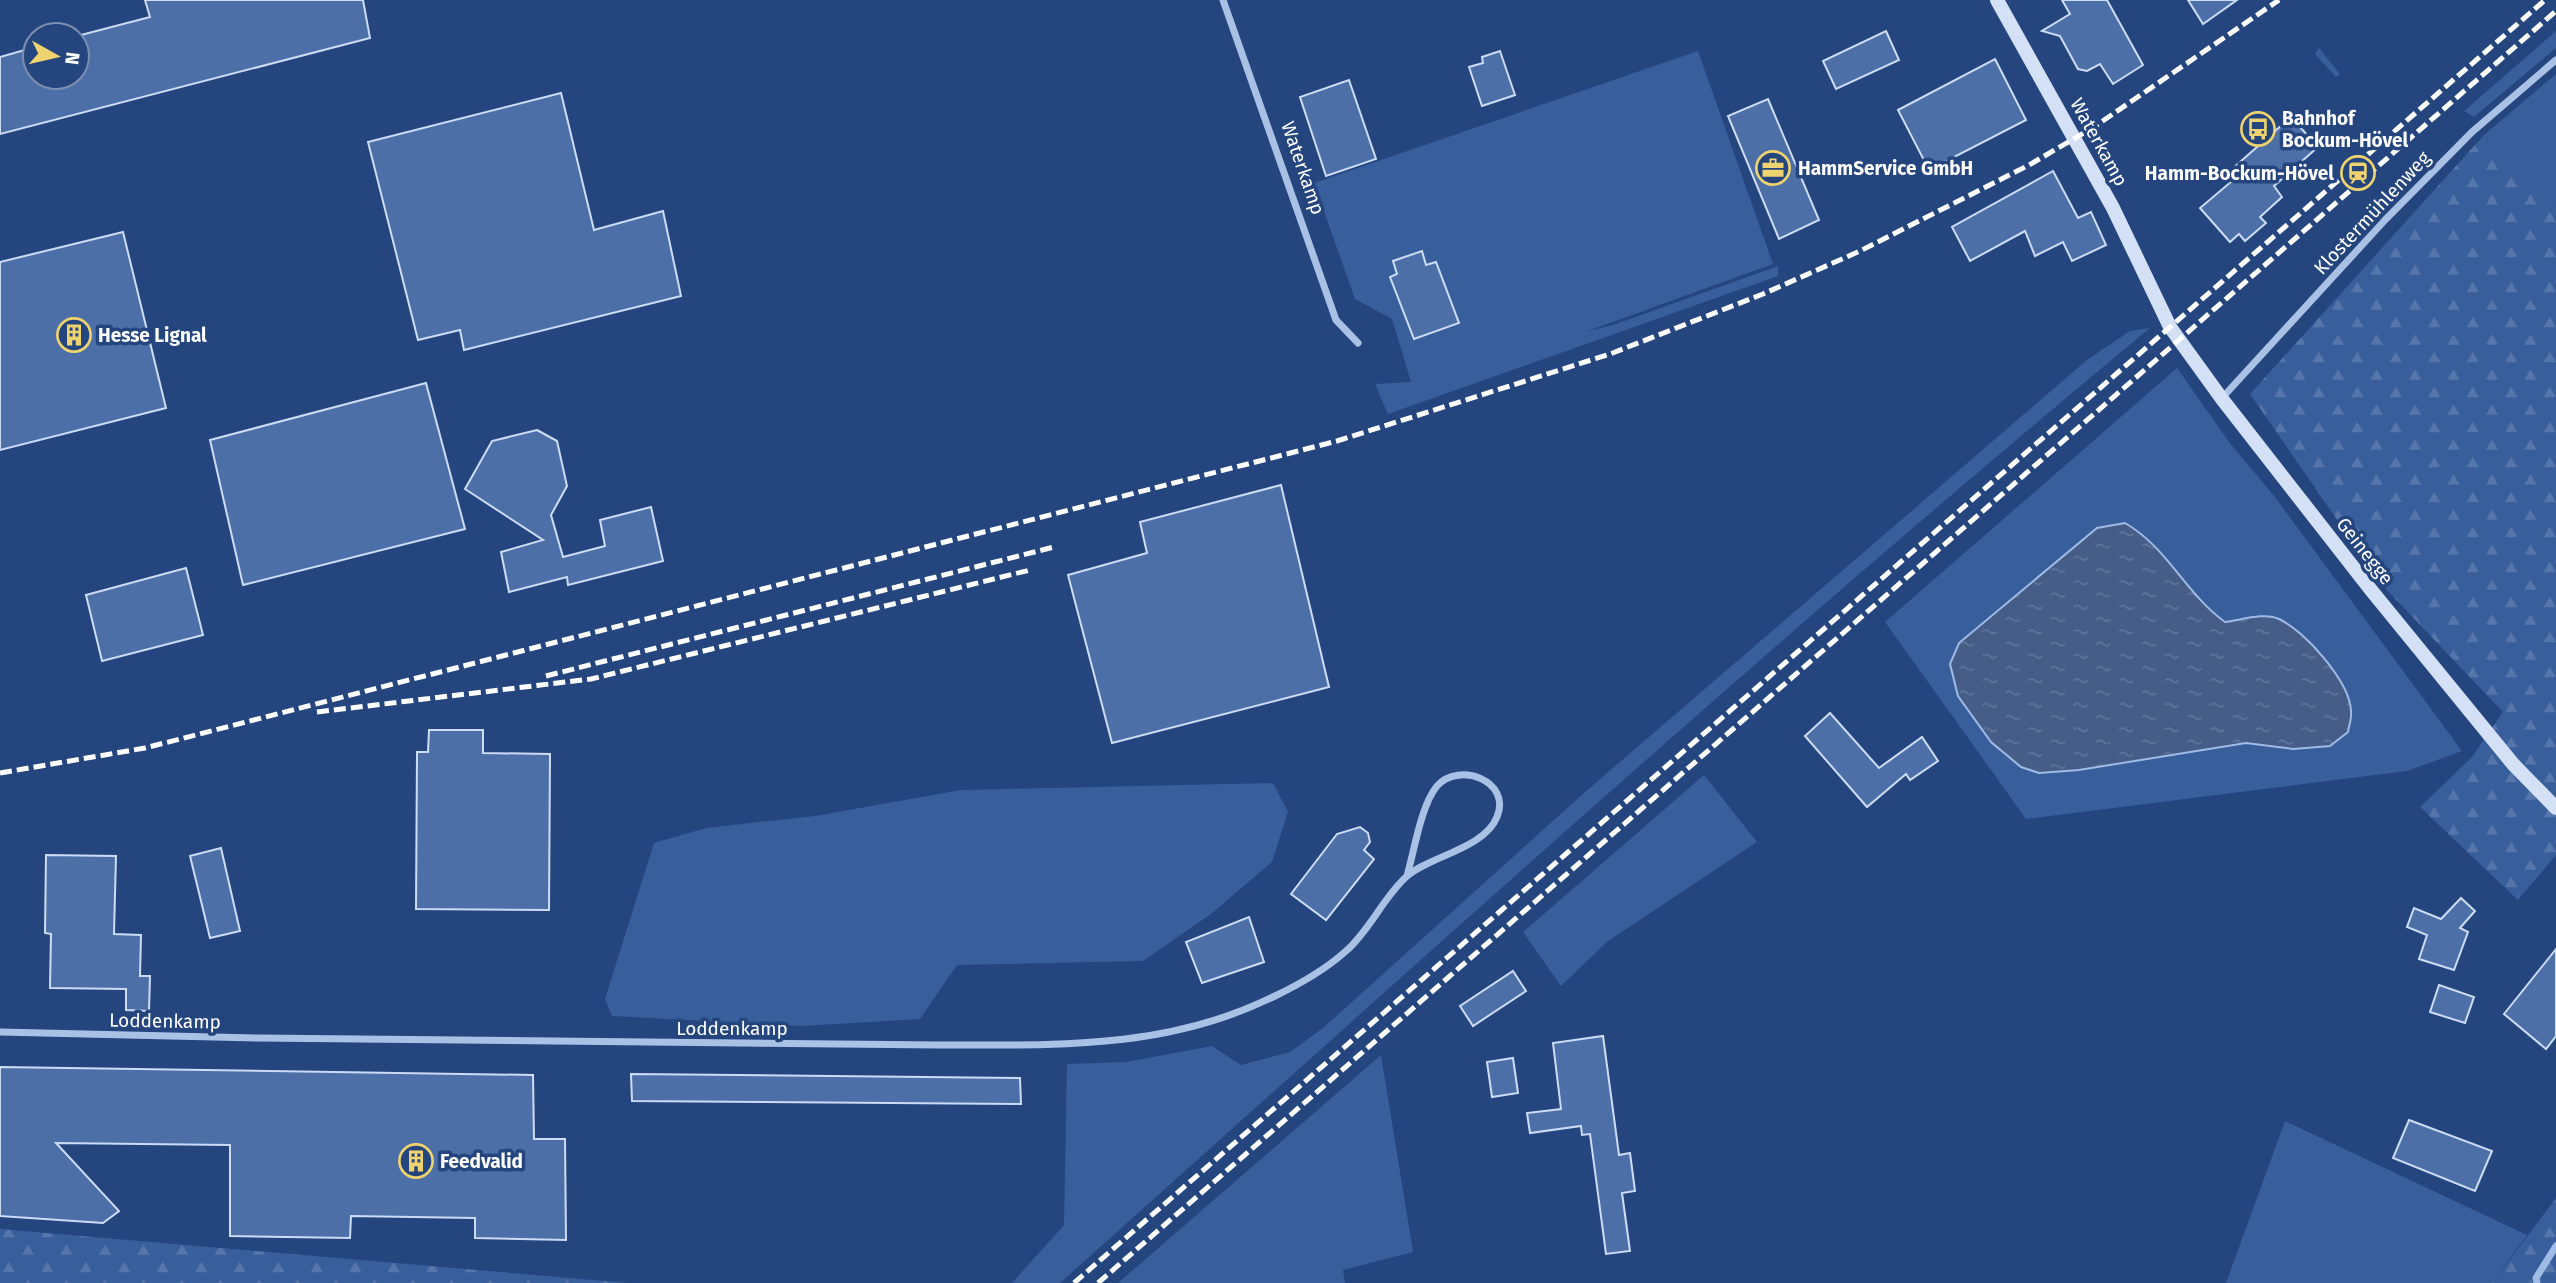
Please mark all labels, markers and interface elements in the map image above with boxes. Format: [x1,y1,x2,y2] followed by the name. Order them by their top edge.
[21,21,91,91] north arrow
[60,50,85,66] text: N
[2065,94,2133,190] street label: Waterkamp
[2282,107,2409,152] place label: Bahnhof Bockum-Hövel
[2239,110,2277,148] bus stop icon: Bahnhof Bockum-Hövel
[1276,118,1330,218] street label: Waterkamp
[2309,146,2435,279] street label: Klostermühlenweg
[1754,149,1792,187] office icon: HammService GmbH
[2339,154,2377,192] station icon: Hamm-Bockum-Hövel
[1798,157,1973,180] place label: HammService GmbH
[2145,162,2334,185] place label: Hamm-Bockum-Hövel
[55,316,93,354] building icon: Hesse Lignal
[98,324,207,347] place label: Hesse Lignal
[2332,513,2398,589] street label: Geinegge
[109,1009,221,1033] street label: Loddenkamp
[676,1017,788,1040] street label: Loddenkamp
[397,1142,435,1180] building icon: Feedvalid
[440,1150,523,1173] place label: Feedvalid

